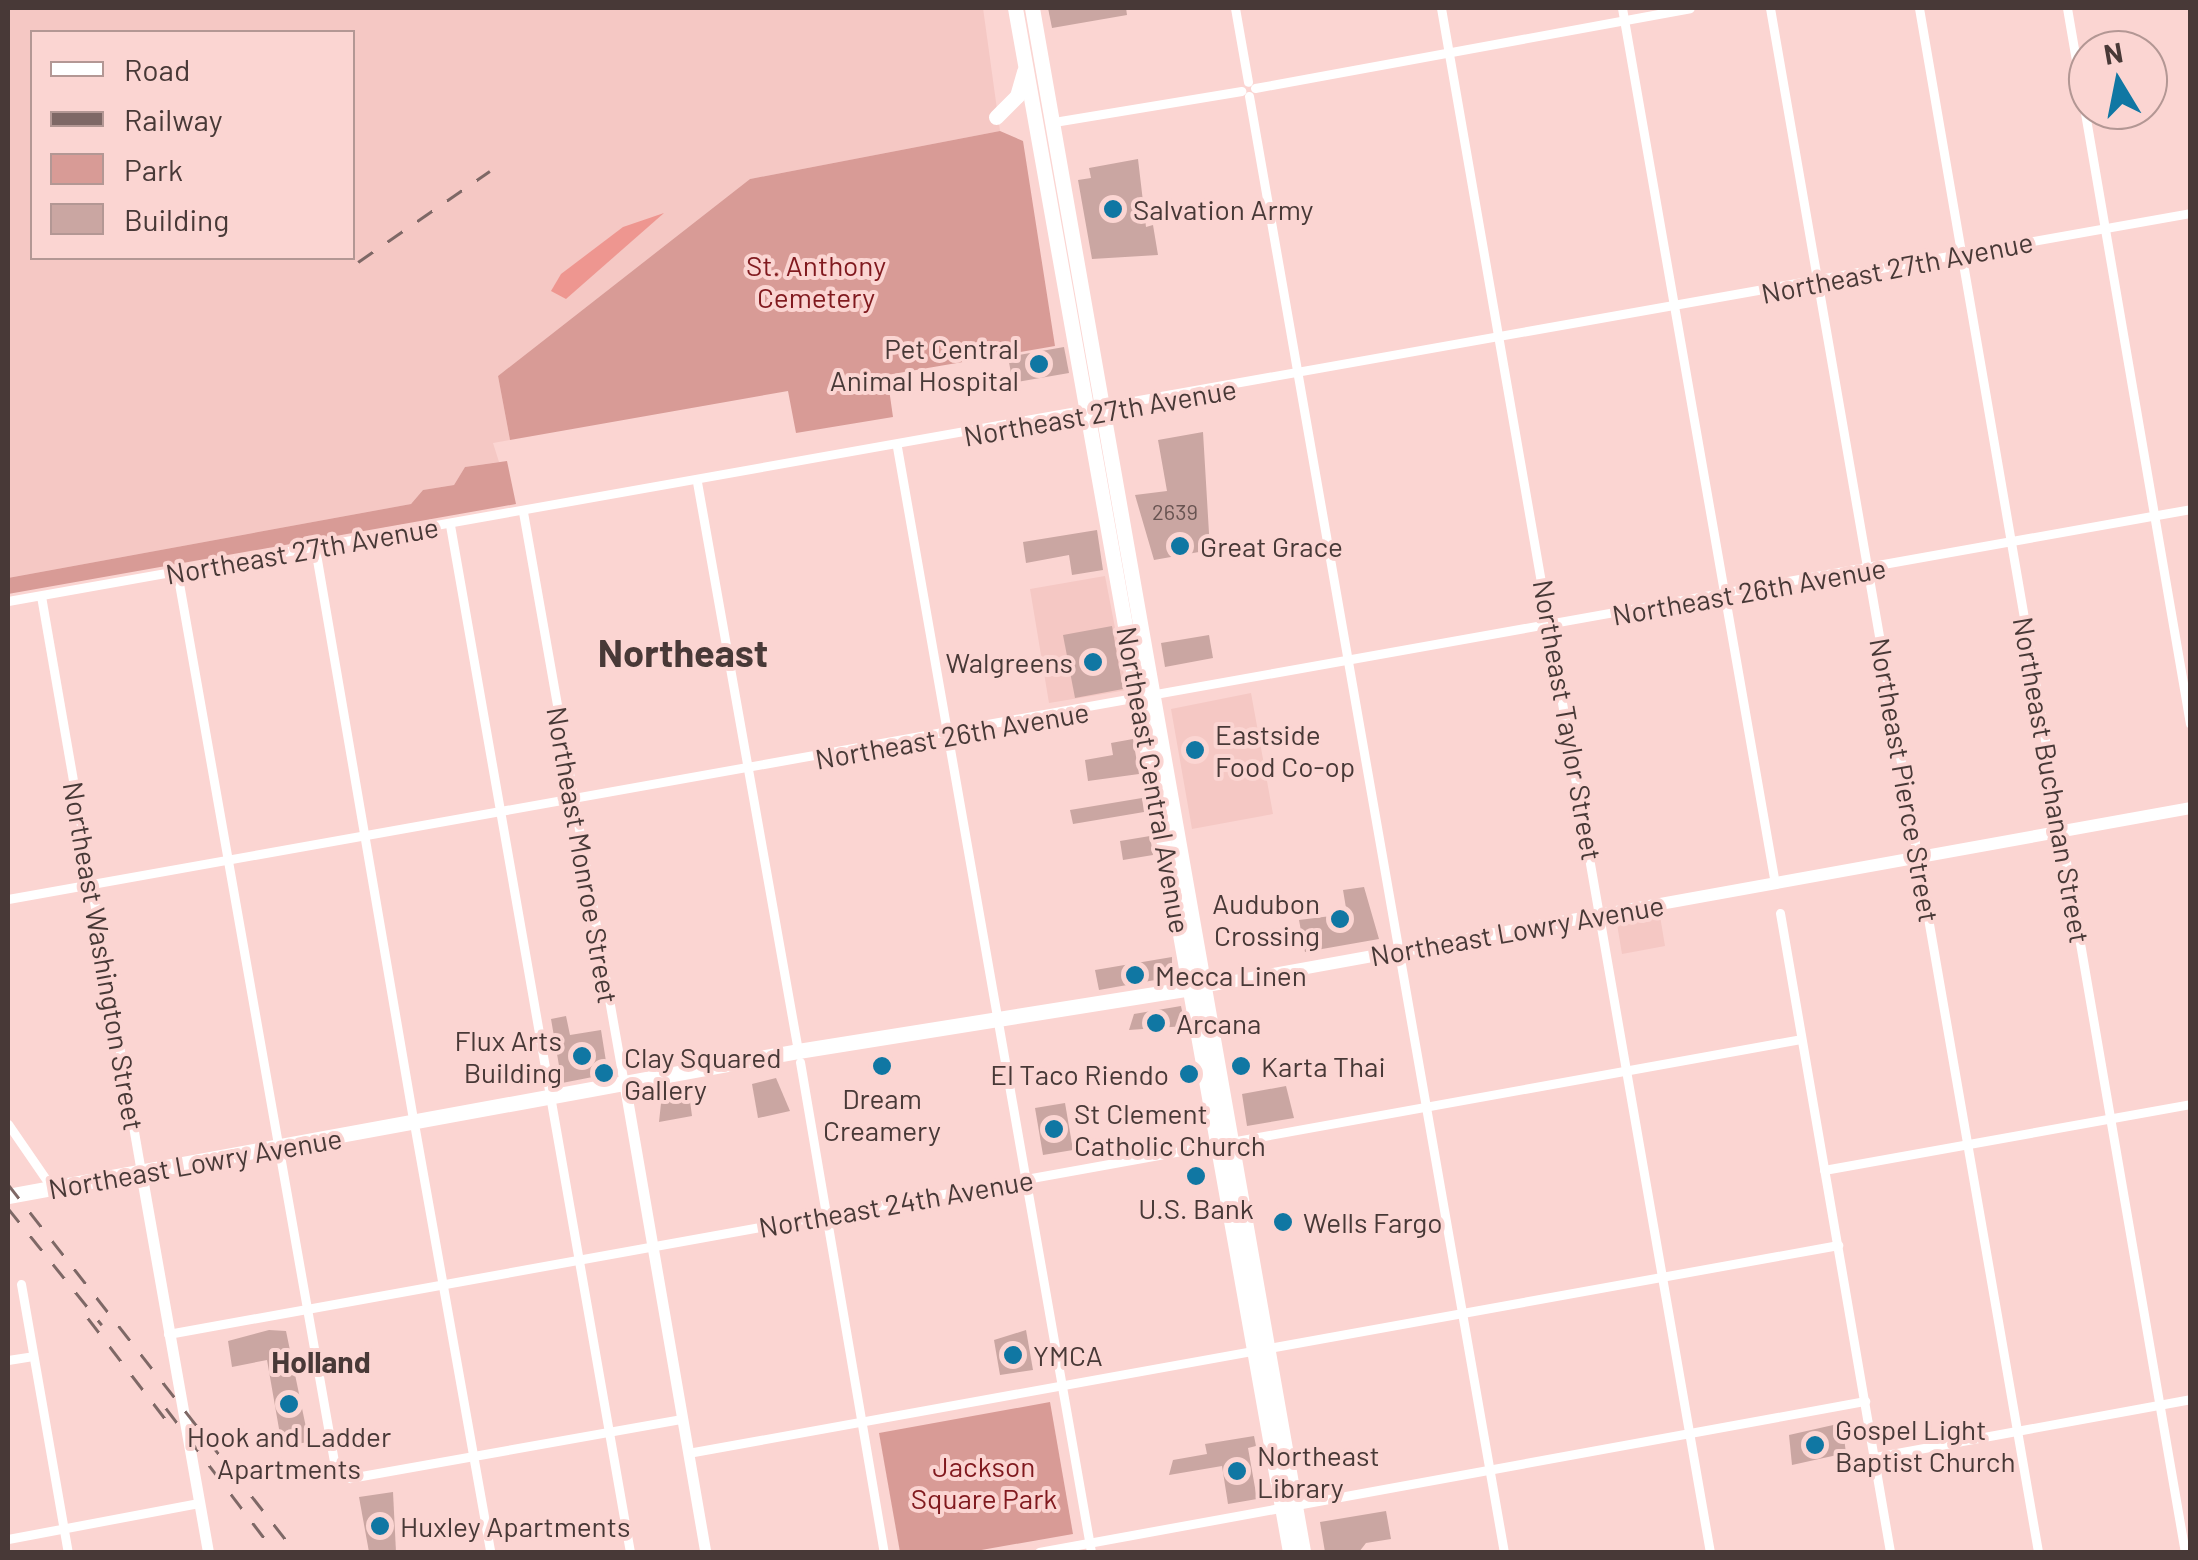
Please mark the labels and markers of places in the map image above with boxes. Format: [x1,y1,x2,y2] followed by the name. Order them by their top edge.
[1133,192,1314,226] place label: Salvation Army
[1102,198,1124,220] marker: Salvation Army
[830,331,1019,397] place label: Pet Central Animal Hospital
[1028,353,1050,375] marker: Pet Central Animal Hospital
[1200,529,1343,563] place label: Great Grace
[1169,535,1191,557] marker: Great Grace
[946,645,1073,679] place label: Walgreens
[1082,651,1104,673] marker: Walgreens
[1215,717,1355,783] place label: Eastside Food Co-op
[1184,739,1206,761] marker: Eastside Food Co-op
[1212,886,1320,952] place label: Audubon Crossing
[1329,908,1351,930] marker: Audubon Crossing
[1155,958,1307,992] place label: Mecca Linen
[1124,964,1146,986] marker: Mecca Linen
[1176,1006,1261,1040] place label: Arcana
[1145,1012,1167,1034] marker: Arcana
[454,1023,562,1089] place label: Flux Arts Building
[624,1040,781,1106] place label: Clay Squared Gallery
[571,1045,593,1067] marker: Flux Arts Building
[1261,1049,1386,1083] place label: Karta Thai
[871,1055,893,1077] marker: Dream Creamery
[1230,1055,1252,1077] marker: Karta Thai
[990,1057,1169,1091] place label: El Taco Riendo
[593,1062,615,1084] marker: Clay Squared Gallery
[1178,1063,1200,1085] marker: El Taco Riendo
[823,1081,941,1147] place label: Dream Creamery
[1074,1096,1266,1162] place label: St Clement Catholic Church
[1043,1118,1065,1140] marker: St Clement Catholic Church
[1185,1165,1207,1187] marker: U.S. Bank
[1138,1191,1254,1225] place label: U.S. Bank
[1303,1205,1442,1239] place label: Wells Fargo
[1272,1211,1294,1233] marker: Wells Fargo
[1033,1338,1103,1372] place label: YMCA
[1002,1344,1024,1366] marker: YMCA
[278,1393,300,1415] marker: Hook and Ladder Apartments
[1835,1412,2016,1478] place label: Gospel Light Baptist Church
[187,1419,391,1485] place label: Hook and Ladder Apartments
[1804,1434,1826,1456] marker: Gospel Light Baptist Church
[1257,1438,1380,1504] place label: Northeast Library
[1226,1460,1248,1482] marker: Northeast Library
[400,1509,630,1543] place label: Huxley Apartments
[369,1515,391,1537] marker: Huxley Apartments

